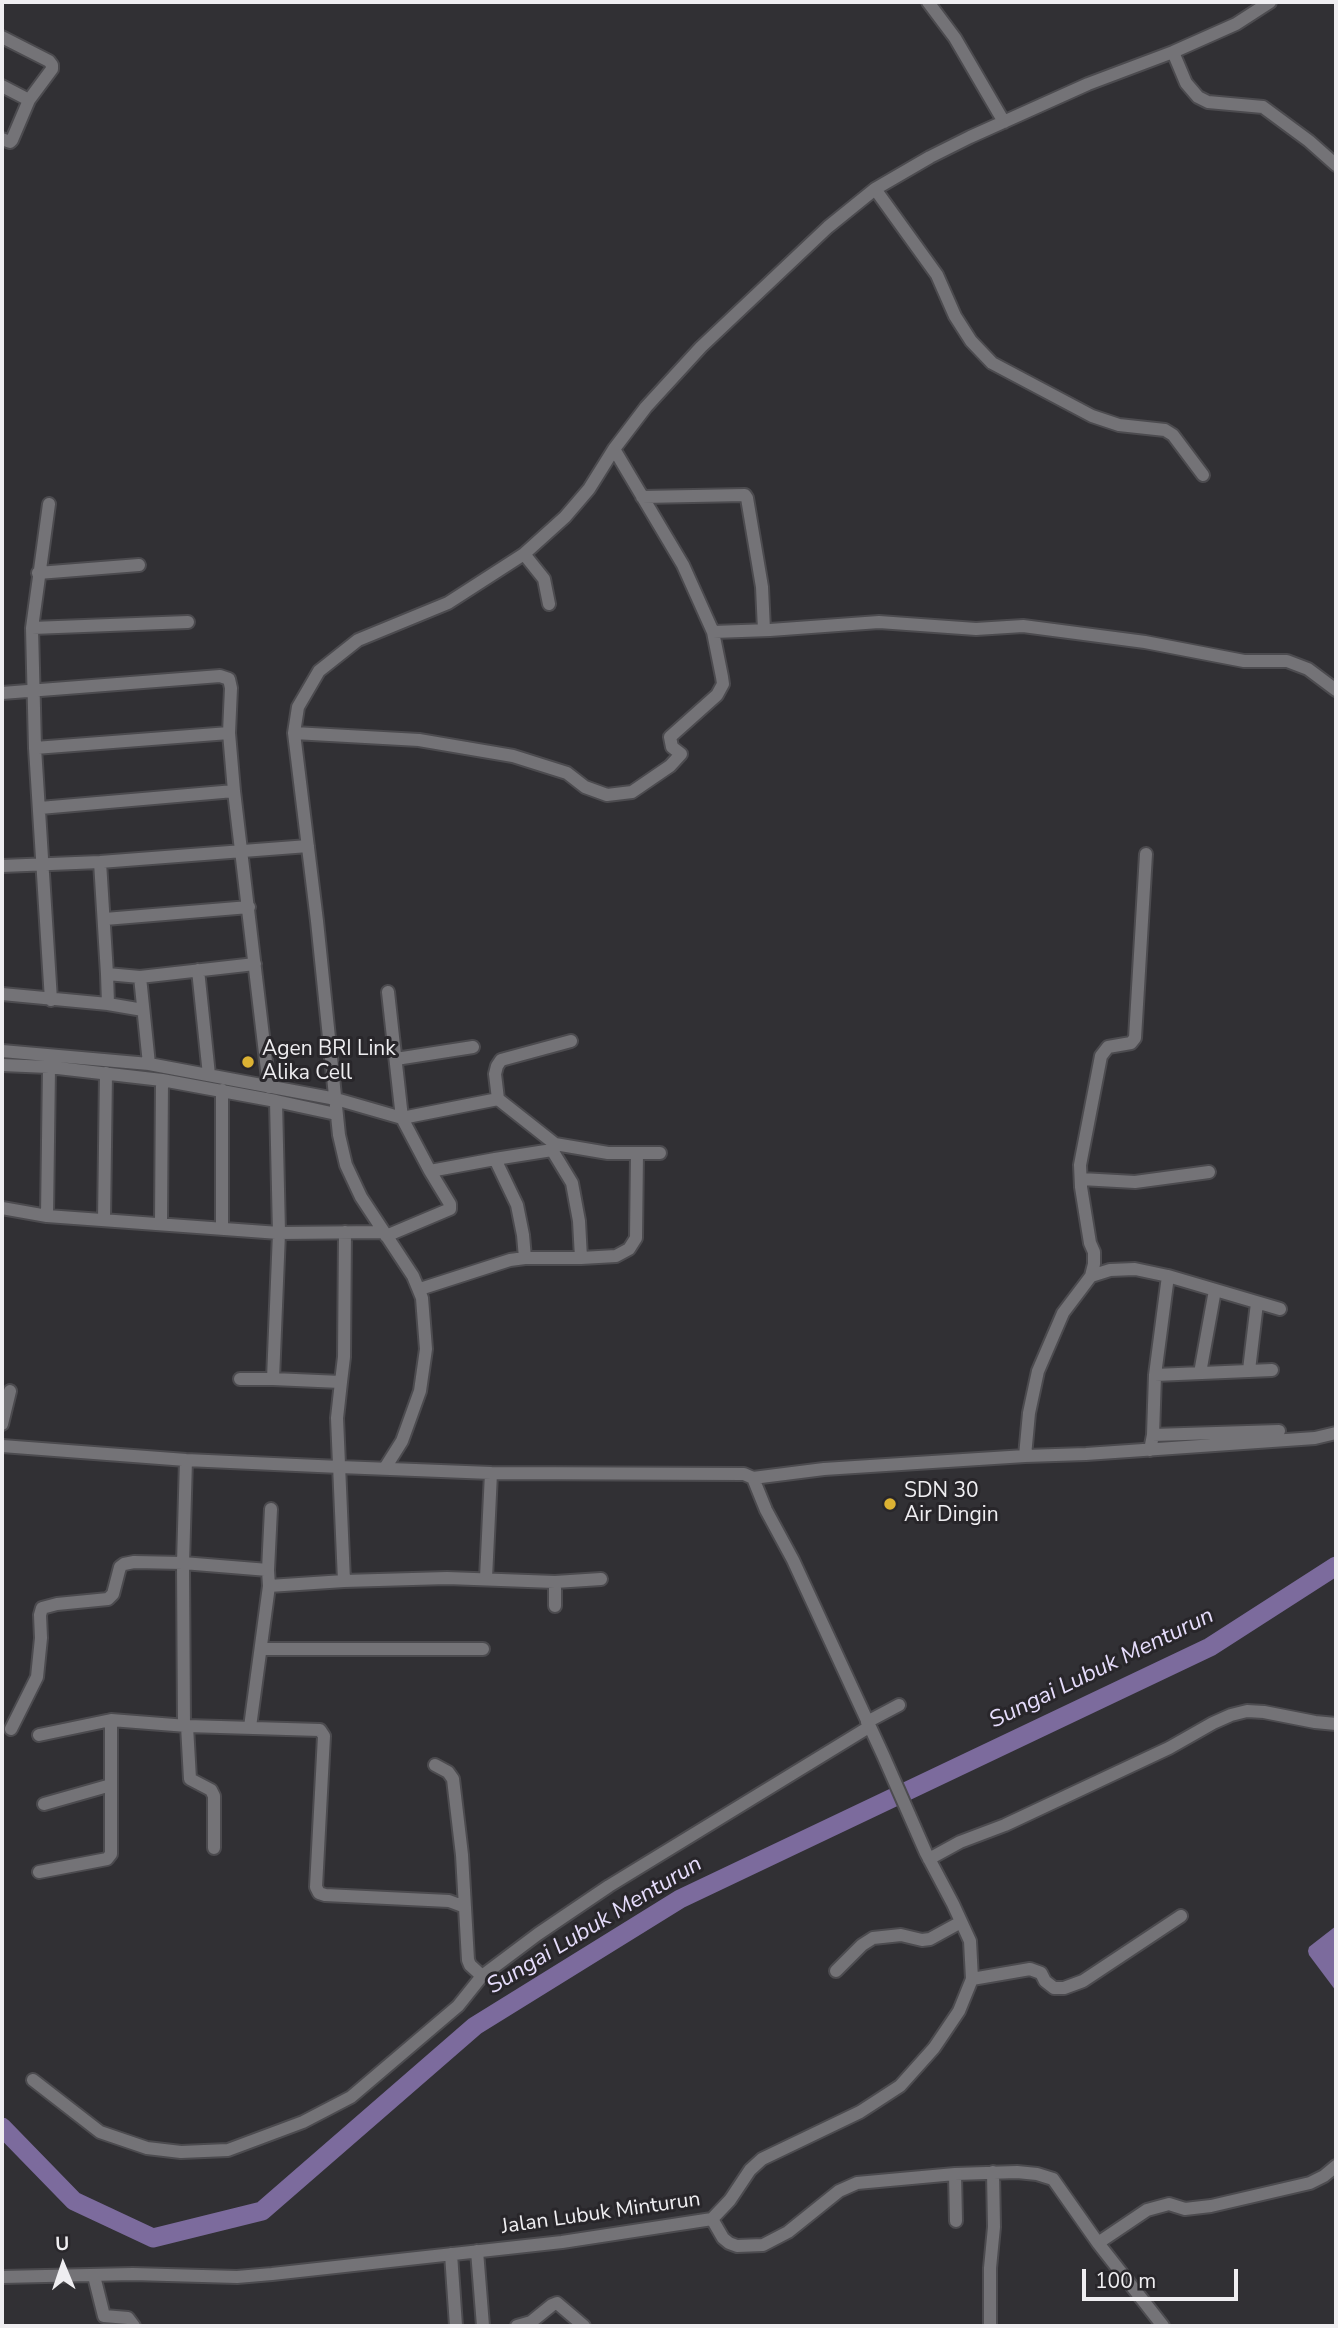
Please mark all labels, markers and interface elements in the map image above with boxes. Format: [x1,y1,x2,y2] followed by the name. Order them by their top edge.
[262,1037,396,1087] place label: Agen BRI Link Alika Cell
[240,1054,256,1070] marker: Agen BRI Link Alika Cell
[904,1479,999,1529] place label: SDN 30 Air Dingin
[882,1496,898,1512] marker: SDN 30 Air Dingin
[985,1603,1219,1735] water label: Sungai Lubuk Menturun
[482,1851,708,2001] water label: Sungai Lubuk Menturun
[500,2188,702,2240] street label: Jalan Lubuk Minturun
[28,2230,98,2300] north arrow
[55,2231,70,2257] text: U
[1086,2254,1242,2298] scale bar
[1095,2267,1156,2295] text: 100 m

